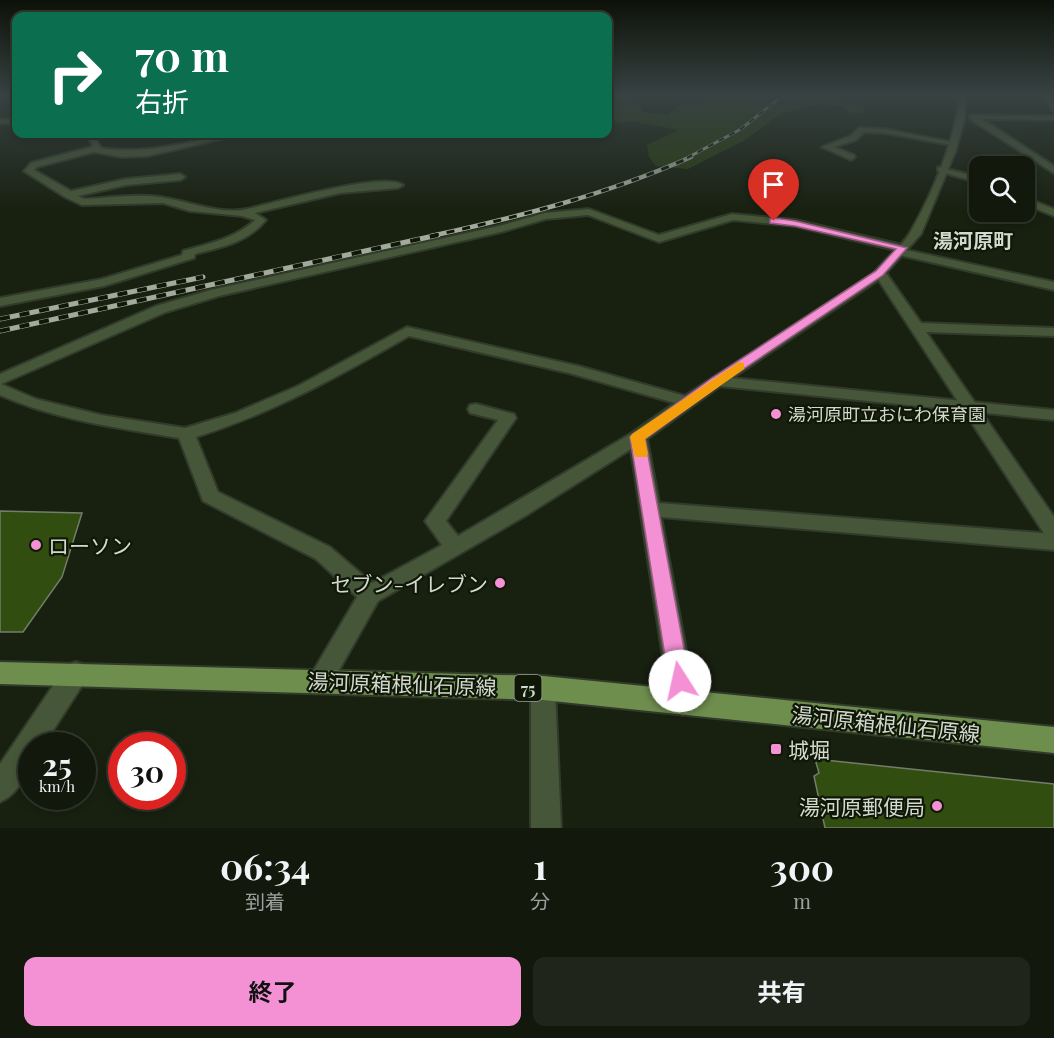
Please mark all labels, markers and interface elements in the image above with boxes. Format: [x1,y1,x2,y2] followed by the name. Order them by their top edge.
[135,27,229,83] text: 70 m
[36,36,114,114] icon: right
[135,83,189,119] text: 右折
[969,156,1035,222] map controls
[969,156,1035,222] button: search
[748,159,799,221] pin
[757,168,790,201] icon: arrive
[933,226,1013,253] district label: 湯河原町
[788,402,986,426] place label: 湯河原町立おにわ保育園
[769,407,783,421] marker: 湯河原町立おにわ保育園
[48,531,132,559] place label: ローソン
[29,538,43,552] marker: ローソン
[331,569,488,597] place label: セブン-イレブン
[493,576,507,590] marker: セブン-イレブン
[648,649,712,713] position arrow
[307,666,497,700] street label: 湯河原箱根仙石原線
[514,675,542,701] road number: 75
[791,699,981,747] street label: 湯河原箱根仙石原線
[108,732,186,810] speed limit sign: 30
[788,735,830,763] place label: 城堀
[769,742,783,756] marker: 城堀
[42,744,72,784] text: 25
[39,776,75,796] text: km/h
[799,792,925,820] place label: 湯河原郵便局
[930,799,944,813] marker: 湯河原郵便局
[220,841,310,889] text: 06:34
[533,841,547,889] text: 1
[770,842,834,890] text: 300
[245,887,285,914] text: 到着
[530,887,550,914] text: 分
[793,887,811,914] text: m
[24,957,521,1026] button: 終了
[533,957,1030,1026] button: 共有

